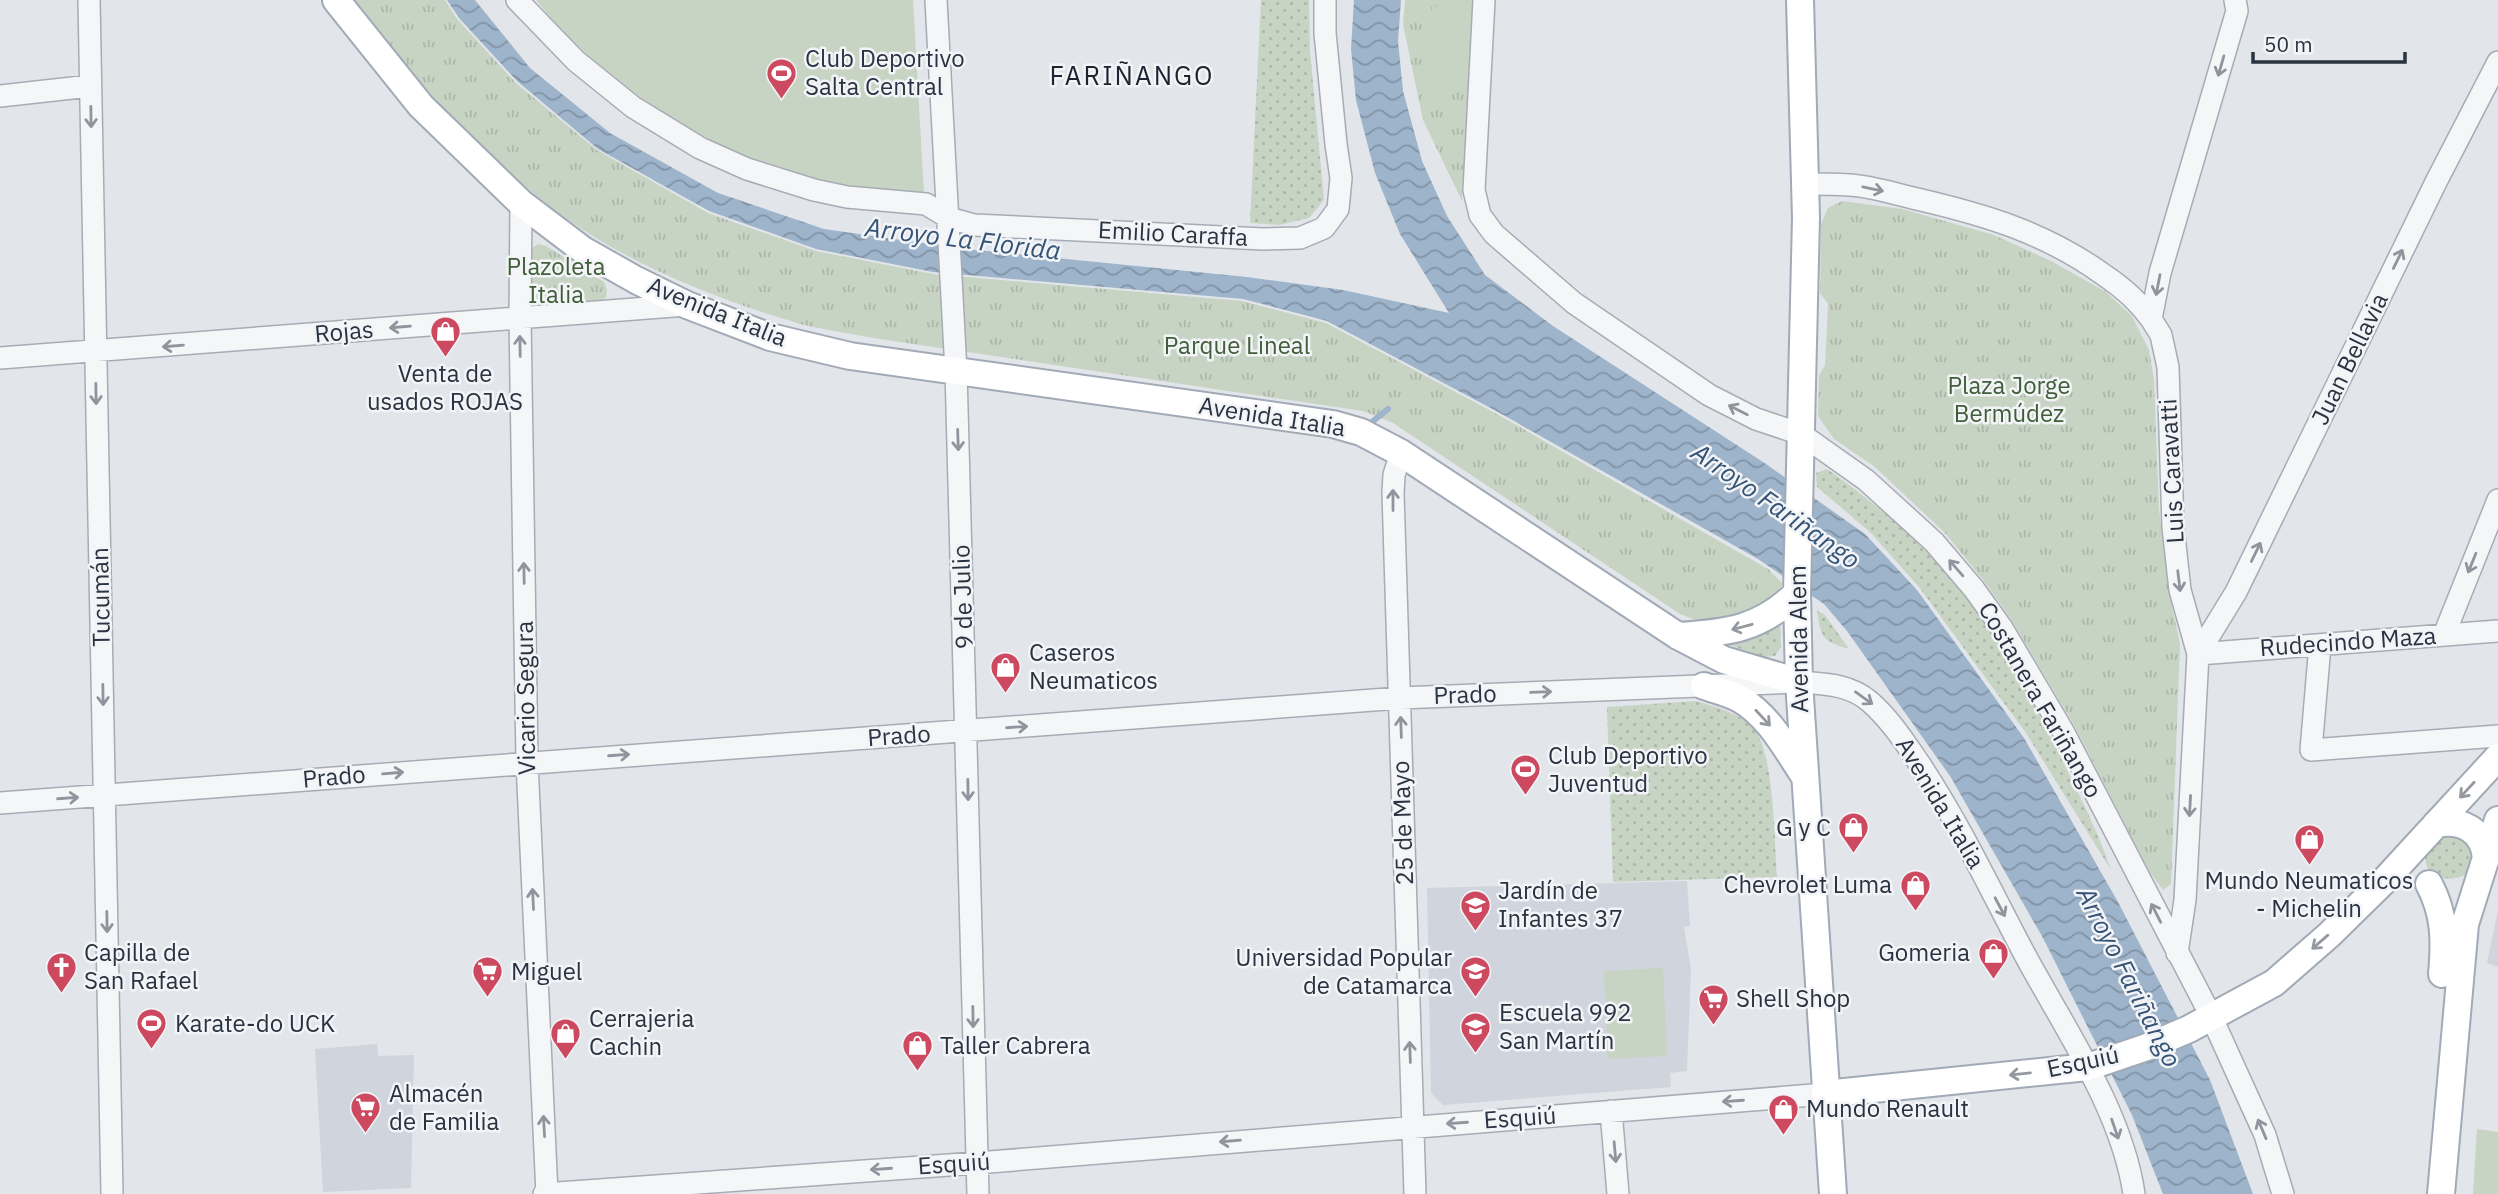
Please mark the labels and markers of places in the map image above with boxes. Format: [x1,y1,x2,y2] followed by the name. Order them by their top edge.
[805,42,965,102] place label: Club Deportivo Salta Central
[765,56,799,100] sports icon: Club Deportivo Salta Central
[428,315,462,359] shop icon: Venta de usados ROJAS
[367,357,523,417] place label: Venta de usados ROJAS
[1029,636,1158,696] place label: Caseros Neumaticos
[989,650,1023,694] shop icon: Caseros Neumaticos
[1548,739,1708,799] place label: Club Deportivo Juventud
[1508,753,1542,797] sports icon: Club Deportivo Juventud
[1776,811,1831,843] place label: G y C
[1837,811,1871,855] shop icon: G y C
[2292,822,2326,866] shop icon: Mundo Neumaticos - Michelin
[2205,864,2413,924] place label: Mundo Neumaticos - Michelin
[1724,868,1892,900] place label: Chevrolet Luma
[1898,868,1932,912] shop icon: Chevrolet Luma
[1498,874,1623,934] place label: Jardín de Infantes 37
[1458,888,1492,932] school or university icon: Jardín de Infantes 37
[84,936,198,996] place label: Capilla de San Rafael
[1878,936,1970,968] place label: Gomeria
[1976,936,2010,980] shop icon: Gomeria
[1235,941,1452,1001] place label: Universidad Popular de Catamarca
[44,950,78,994] church icon: Capilla de San Rafael
[471,955,505,999] supermarket icon: Miguel
[511,955,582,987] place label: Miguel
[1458,955,1492,999] school or university icon: Universidad Popular de Catamarca
[1696,982,1730,1026] supermarket icon: Shell Shop
[1736,982,1850,1014] place label: Shell Shop
[1499,996,1632,1056] place label: Escuela 992 San Martín
[589,1002,694,1062] place label: Cerrajeria Cachin
[135,1007,169,1051] sports icon: Karate-do UCK
[175,1007,335,1039] place label: Karate-do UCK
[1459,1010,1493,1054] school or university icon: Escuela 992 San Martín
[549,1016,583,1060] shop icon: Cerrajeria Cachin
[900,1029,934,1073] shop icon: Taller Cabrera
[940,1029,1091,1061] place label: Taller Cabrera
[389,1077,500,1137] place label: Almacén de Familia
[349,1091,383,1135] supermarket icon: Almacén de Familia
[1766,1092,1800,1136] shop icon: Mundo Renault
[1806,1092,1969,1124] place label: Mundo Renault

